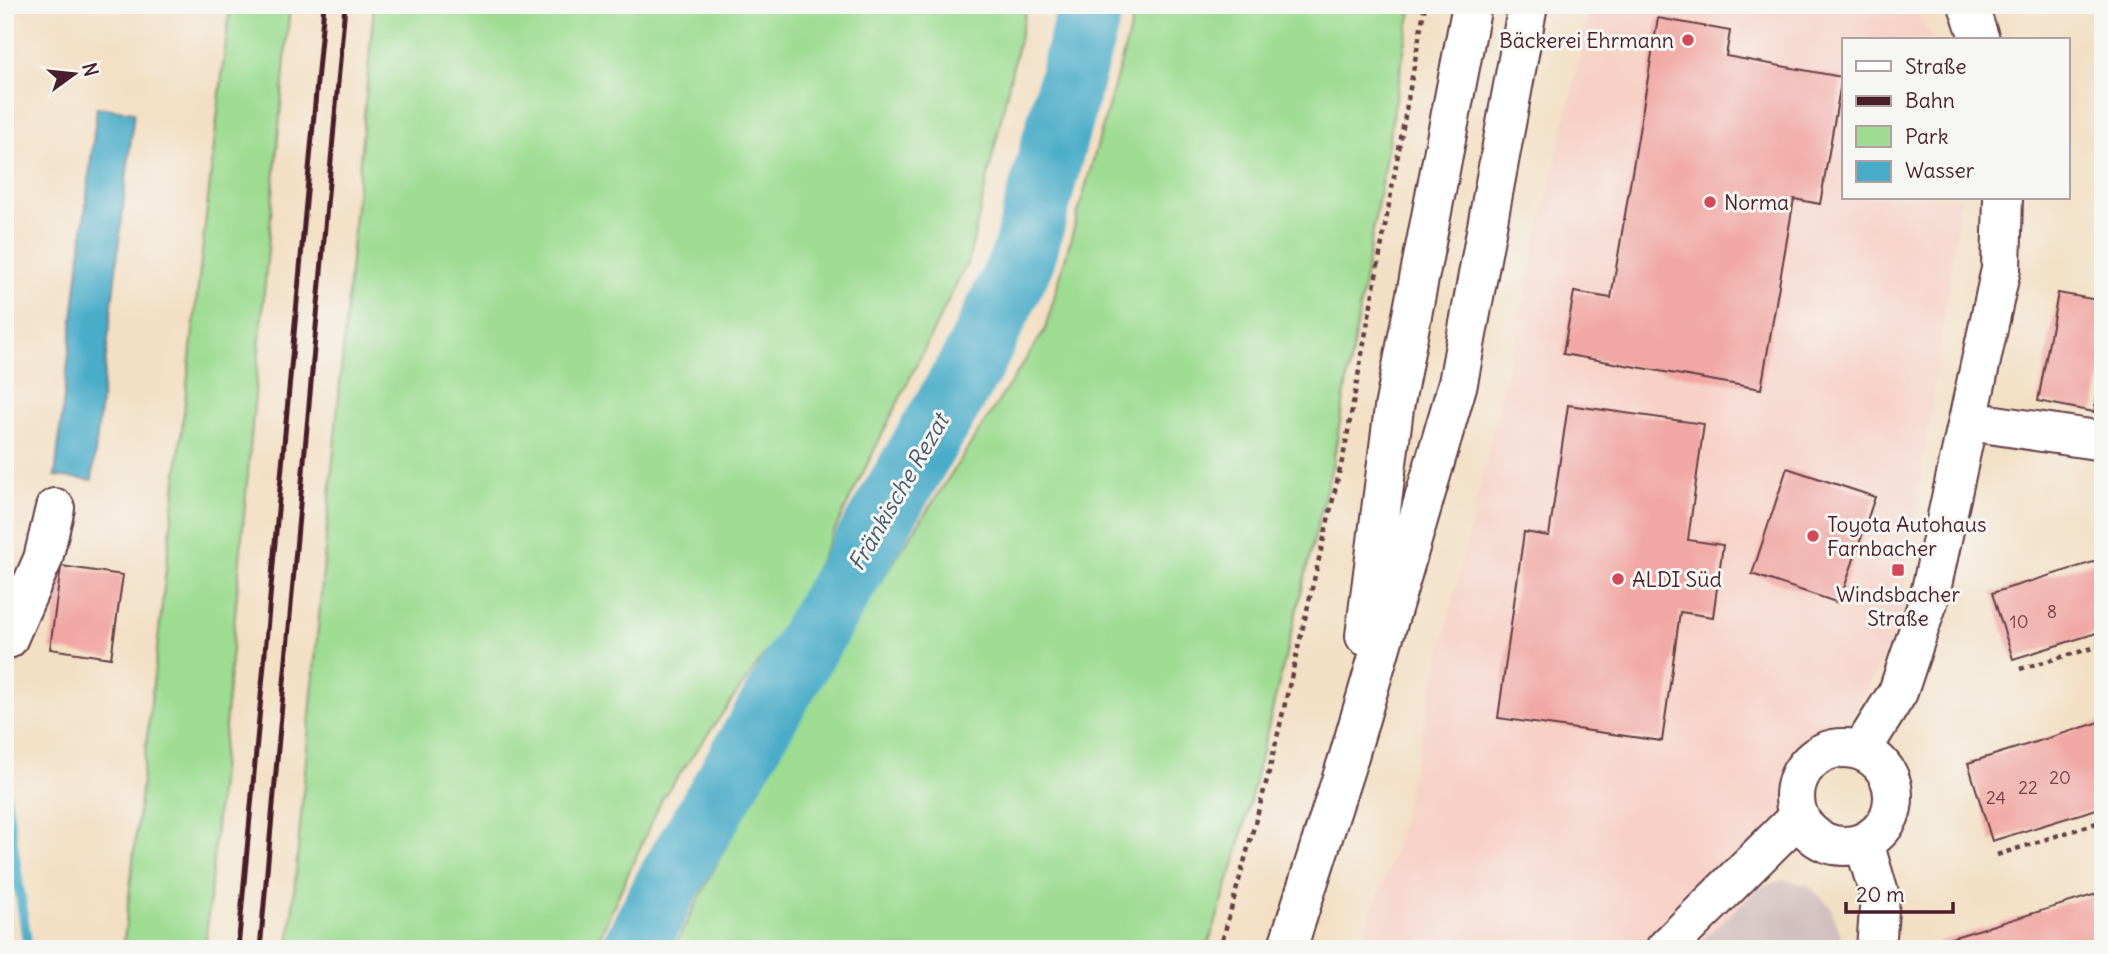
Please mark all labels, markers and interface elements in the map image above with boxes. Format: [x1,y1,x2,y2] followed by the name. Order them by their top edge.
[1499,27,1674,54] place label: Bäckerei Ehrmann
[1680,32,1696,48] marker: Bäckerei Ehrmann
[38,38,108,108] north arrow
[1842,38,2070,200] legend
[1905,53,1966,80] text: Straße
[77,60,104,79] text: N
[1905,87,1955,114] text: Bahn
[1905,123,1948,150] text: Park
[1905,157,1975,184] text: Wasser
[1724,189,1789,216] place label: Norma
[1702,194,1718,210] marker: Norma
[841,406,956,576] water label: Fränkische Rezat
[1827,511,1987,562] place label: Toyota Autohaus Farnbacher
[1805,528,1821,544] marker: Toyota Autohaus Farnbacher
[1890,562,1906,578] marker: Windsbacher Straße
[1632,566,1722,593] place label: ALDI Süd
[1610,571,1626,587] marker: ALDI Süd
[1836,581,1960,632] place label: Windsbacher Straße
[2047,600,2057,623] house number: 8
[2010,610,2029,633] house number: 10
[2049,766,2071,789] house number: 20
[2018,776,2038,799] house number: 22
[1986,786,2006,809] house number: 24
[1846,870,1952,914] scale bar
[1856,881,1905,908] text: 20 m

